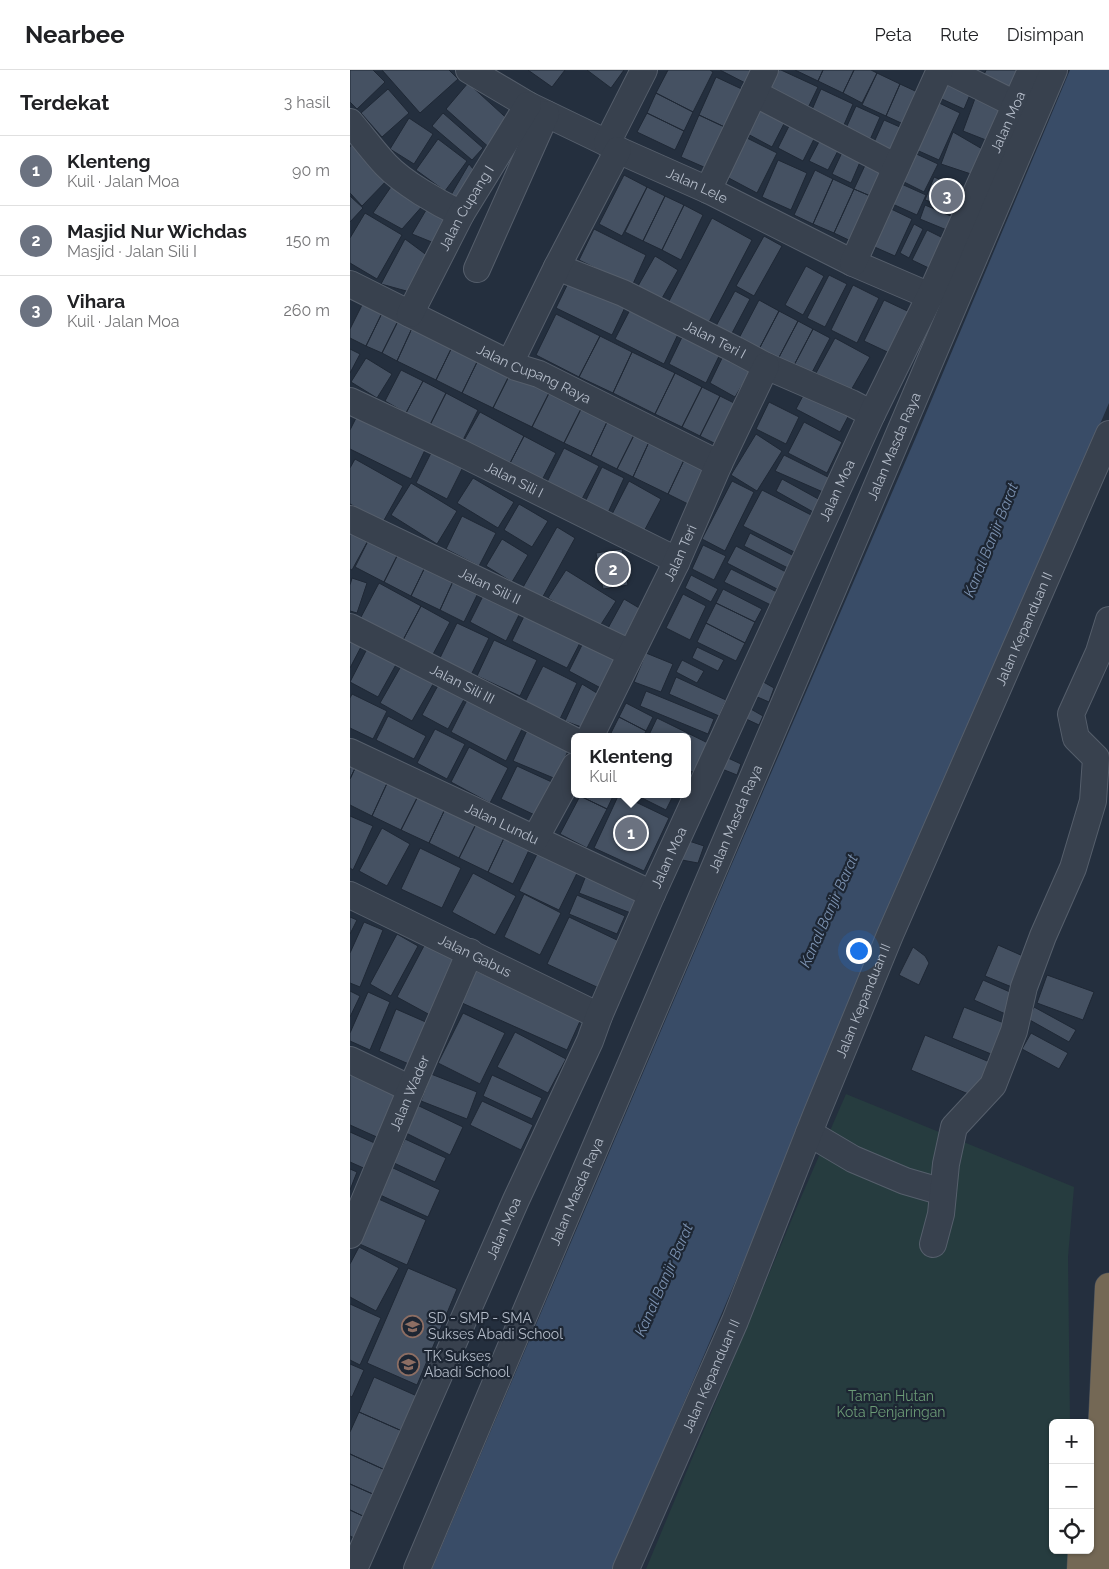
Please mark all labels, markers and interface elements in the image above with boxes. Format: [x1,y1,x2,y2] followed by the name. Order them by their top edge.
[25,20,125,49] text: Nearbee
[875,24,912,45] text: Peta
[940,24,979,45] text: Rute
[1007,24,1084,45] text: Disimpan
[987,89,1028,155] street label: Jalan Moa
[20,90,109,115] text: Terdekat
[284,93,330,112] text: 3 hasil
[67,150,151,172] text: Klenteng
[32,161,40,180] text: 1
[292,161,330,180] text: 90 m
[436,162,497,253] street label: Jalan Cupang I
[664,165,730,207] street label: Jalan Lele
[67,172,180,191] text: Kuil · Jalan Moa
[931,177,963,215] pin: 3
[67,220,247,242] text: Masjid Nur Wichdas
[31,231,41,250] text: 2
[286,231,330,250] text: 150 m
[67,242,197,261] text: Masjid · Jalan Sili I
[67,290,125,312] text: Vihara
[32,301,40,320] text: 3
[283,301,330,320] text: 260 m
[67,312,180,331] text: Kuil · Jalan Moa
[681,317,749,362] street label: Jalan Teri I
[475,341,594,407] street label: Jalan Cupang Raya
[864,390,924,502] street label: Jalan Masda Raya
[816,457,858,523] street label: Jalan Moa
[482,458,546,501] street label: Jalan Sili I
[960,480,1022,600] water label: Kanal Banjir Barat
[660,522,700,584] street label: Jalan Teri
[597,550,629,588] pin: 2
[456,564,523,607] street label: Jalan Sili II
[992,570,1056,688] street label: Jalan Kepanduan II
[428,661,497,707] street label: Jalan Sili III
[571,733,691,798] popup
[589,745,673,767] text: Klenteng
[705,762,765,875] street label: Jalan Masda Raya
[589,767,617,786] text: Kuil
[463,799,541,848] street label: Jalan Lundu
[615,814,647,852] pin: 1
[648,824,690,891] street label: Jalan Moa
[796,852,862,970] water label: Kanal Banjir Barat
[436,931,514,980] street label: Jalan Gabus
[846,938,872,964] your location
[832,941,894,1060] street label: Jalan Kepanduan II
[386,1053,433,1133] street label: Jalan Wader
[547,1135,607,1248] street label: Jalan Masda Raya
[483,1195,524,1262] street label: Jalan Moa
[631,1221,697,1339] water label: Kanal Banjir Barat
[428,1310,563,1342] place label: SD - SMP - SMA Sukses Abadi School
[400,1314,424,1338] school or university icon: SD - SMP - SMA Sukses Abadi School
[679,1317,743,1435] street label: Jalan Kepanduan II
[424,1348,510,1380] place label: TK Sukses Abadi School
[396,1352,420,1376] school or university icon: TK Sukses Abadi School
[837,1388,946,1420] park label: Taman Hutan Kota Penjaringan
[1049,1419,1094,1554] map controls
[1049,1419,1094,1464] button: +
[1049,1464,1094,1509] button: −
[1049,1509,1094,1554] button: locate

